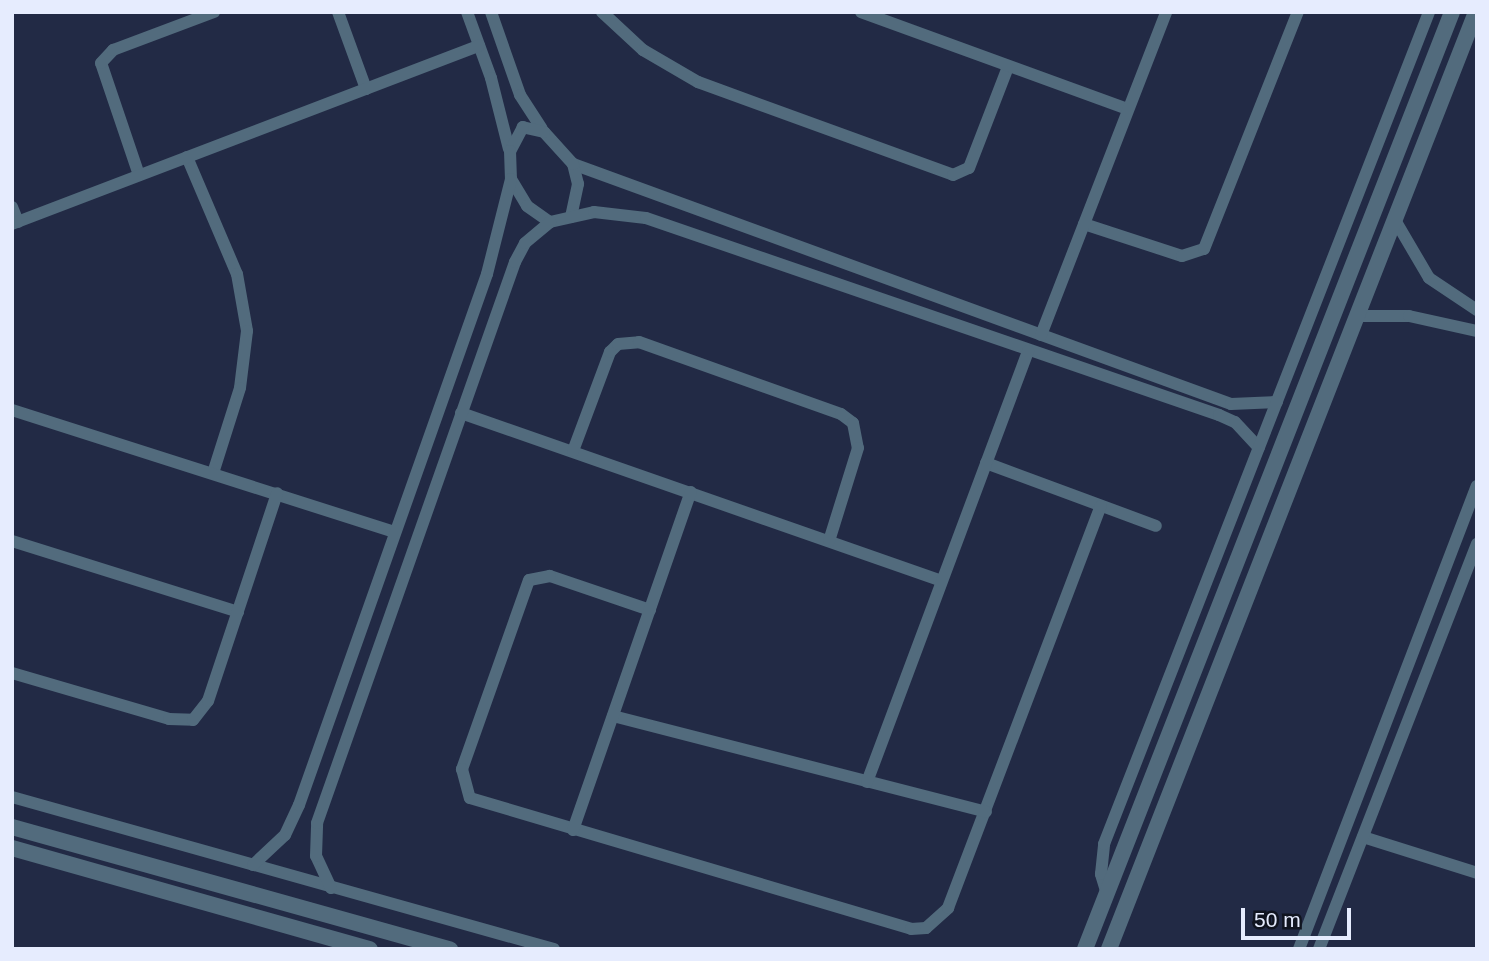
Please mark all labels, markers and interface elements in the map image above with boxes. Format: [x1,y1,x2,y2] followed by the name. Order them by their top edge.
[1244,894,1354,938] scale bar
[1254,908,1301,931] text: 50 m

